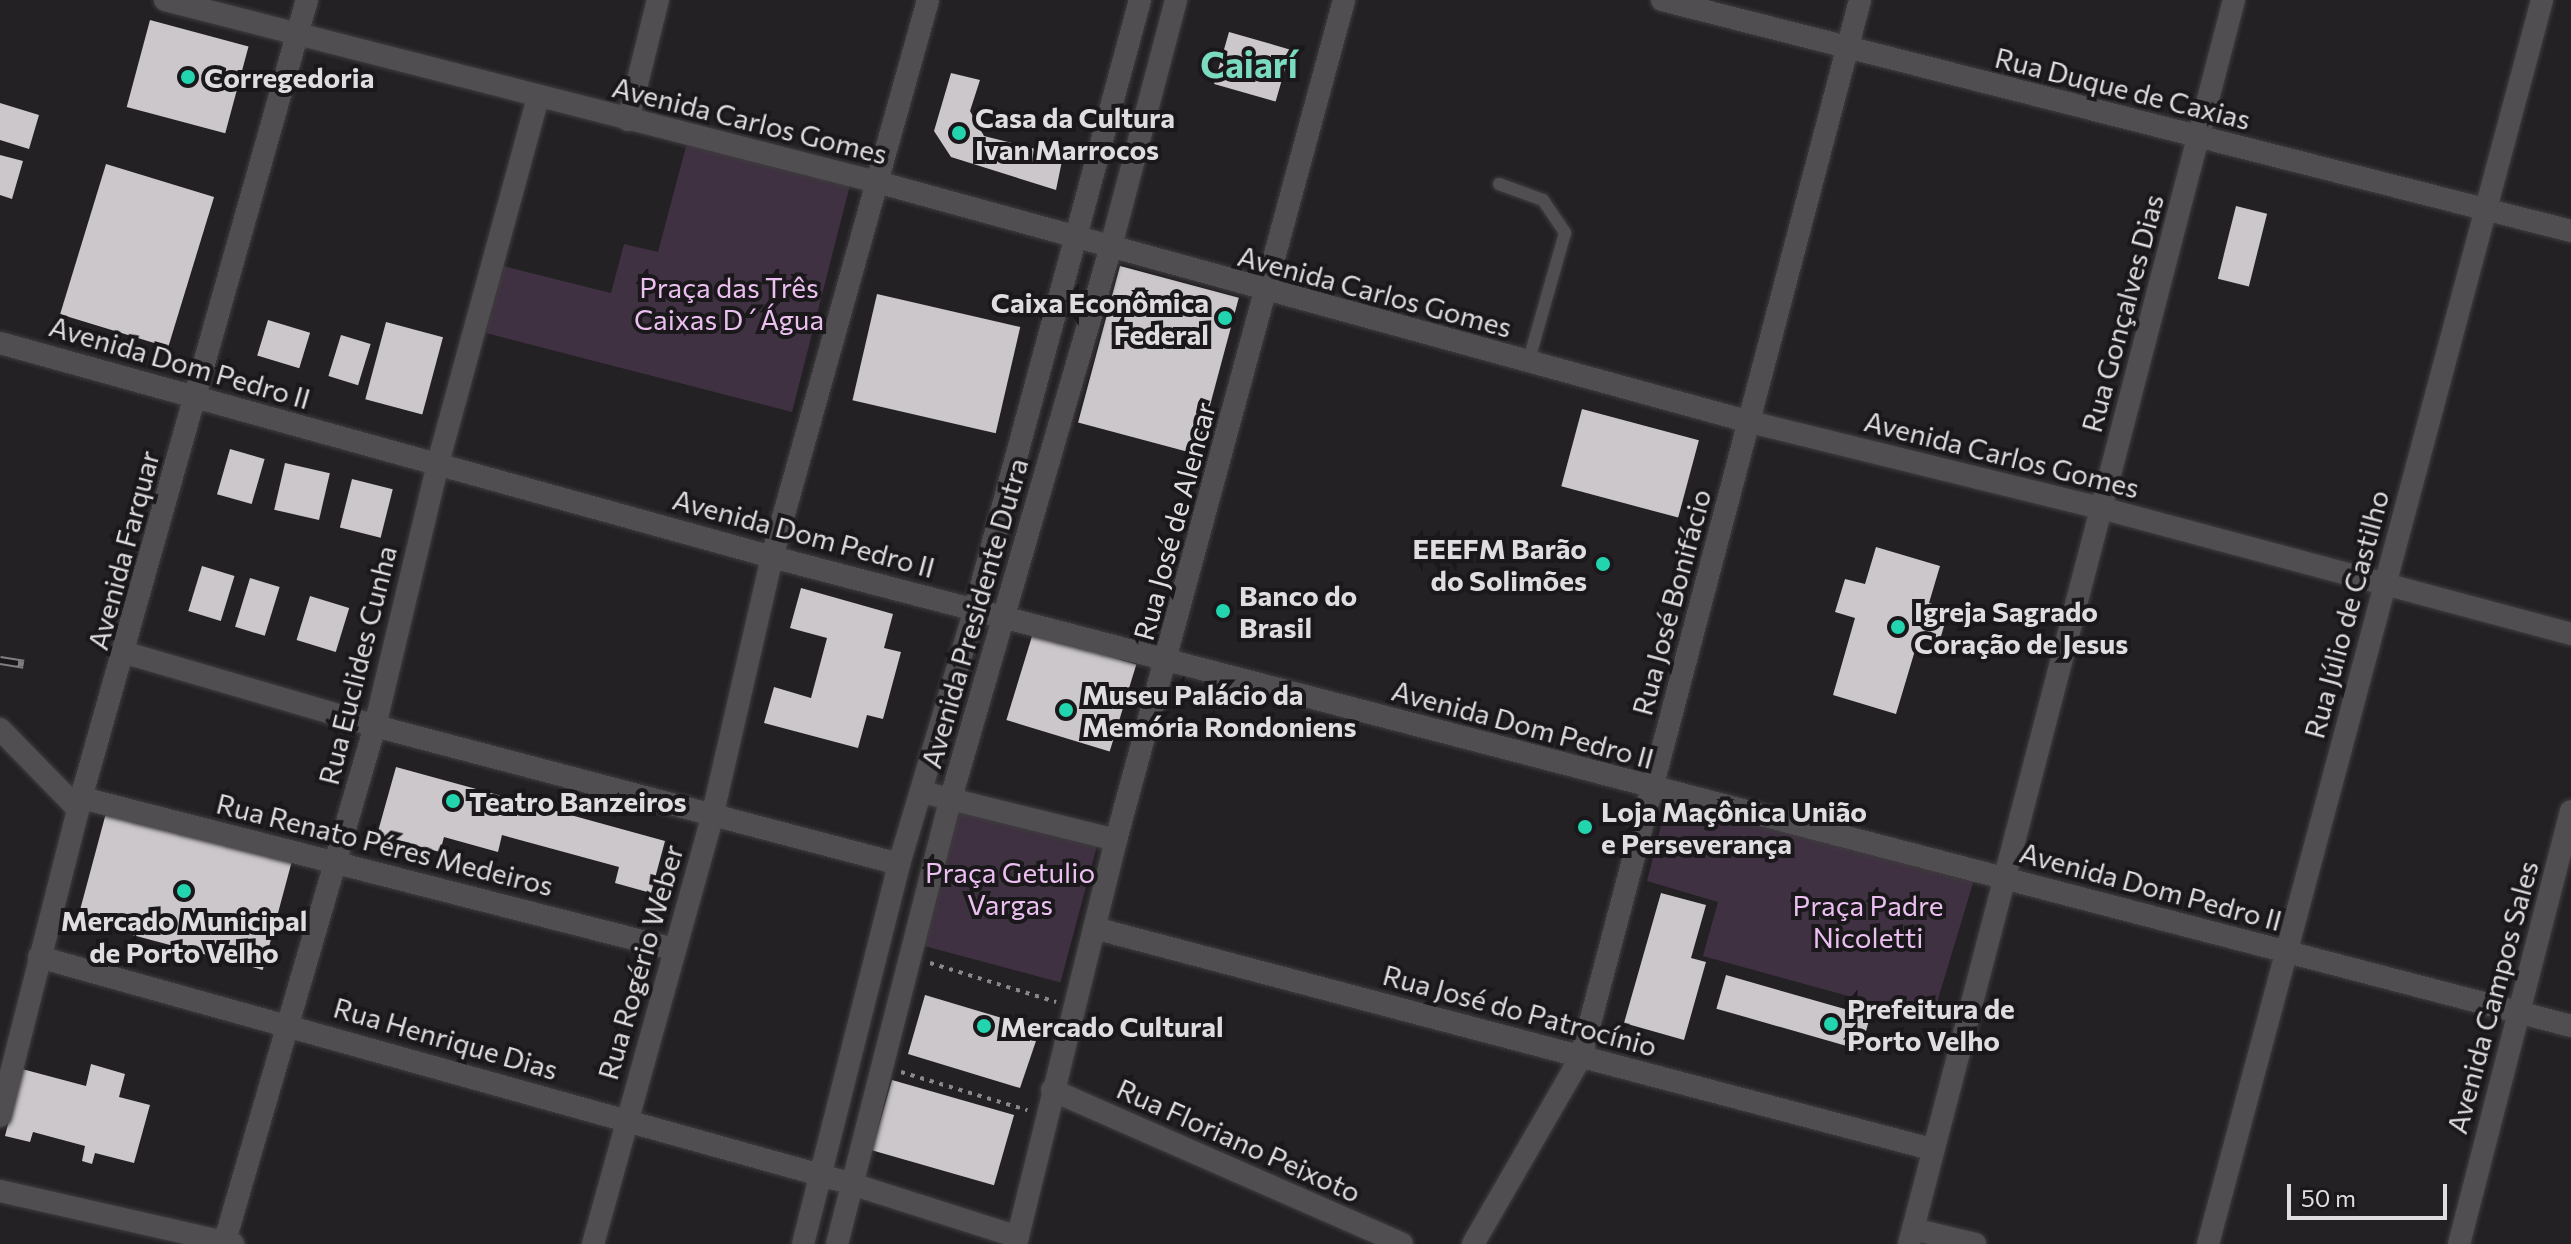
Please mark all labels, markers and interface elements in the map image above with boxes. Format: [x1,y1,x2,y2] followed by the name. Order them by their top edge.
[1992,40,2254,136] street label: Rua Duque de Caxias
[1200,42,1298,86] district label: Caiarí
[204,60,374,94] place label: Corregedoria
[179,68,197,86] marker: Corregedoria
[609,70,891,170] street label: Avenida Carlos Gomes
[975,100,1175,166] place label: Casa da Cultura Ivan Marrocos
[950,124,968,142] marker: Casa da Cultura Ivan Marrocos
[2074,190,2170,436] street label: Rua Gonçalves Dias
[1234,238,1516,344] street label: Avenida Carlos Gomes
[634,270,824,336] park label: Praça das Três Caixas D´Água
[991,285,1209,351] place label: Caixa Econômica Federal
[46,309,314,415] street label: Avenida Dom Pedro II
[1216,309,1234,327] marker: Caixa Econômica Federal
[1126,398,1222,644] street label: Rua José de Alencar
[1861,404,2143,504] street label: Avenida Carlos Gomes
[80,447,166,653] street label: Avenida Farquar
[914,454,1034,772] street label: Avenida Presidente Dutra
[669,482,939,584] street label: Avenida Dom Pedro II
[1625,485,1717,719] street label: Rua José Bonifácio
[2297,486,2395,742] street label: Rua Júlio de Castilho
[1413,531,1587,597] place label: EEEFM Barão do Solimões
[311,542,403,788] street label: Rua Euclides Cunha
[1594,555,1612,573] marker: EEEFM Barão do Solimões
[1239,578,1357,644] place label: Banco do Brasil
[1914,594,2128,660] place label: Igreja Sagrado Coração de Jesus
[1214,602,1232,620] marker: Banco do Brasil
[1889,618,1907,636] marker: Igreja Sagrado Coração de Jesus
[1388,673,1658,775] street label: Avenida Dom Pedro II
[1082,677,1357,743] place label: Museu Palácio da Memória Rondoniens
[1057,701,1075,719] marker: Museu Palácio da Memória Rondoniens
[469,784,687,818] place label: Teatro Banzeiros
[213,786,557,902] street label: Rua Renato Péres Medeiros
[444,792,462,810] marker: Teatro Banzeiros
[1601,794,1867,860] place label: Loja Maçônica União e Perseverança
[1576,818,1594,836] marker: Loja Maçônica União e Perseverança
[2016,835,2286,937] street label: Avenida Dom Pedro II
[590,841,690,1083] street label: Rua Rogério Weber
[925,855,1095,921] park label: Praça Getulio Vargas
[2439,857,2545,1137] street label: Avenida Campos Sales
[175,882,193,900] marker: Mercado Municipal de Porto Velho
[1793,888,1943,954] park label: Praça Padre Nicoletti
[61,903,307,969] place label: Mercado Municipal de Porto Velho
[1379,957,1661,1063] street label: Rua José do Patrocínio
[330,990,562,1086] street label: Rua Henrique Dias
[1847,991,2015,1057] place label: Prefeitura de Porto Velho
[1000,1009,1224,1043] place label: Mercado Cultural
[1822,1015,1840,1033] marker: Prefeitura de Porto Velho
[975,1017,993,1035] marker: Mercado Cultural
[1112,1071,1366,1209] street label: Rua Floriano Peixoto
[2291,1168,2451,1218] scale bar
[2301,1183,2356,1212] text: 50 m

